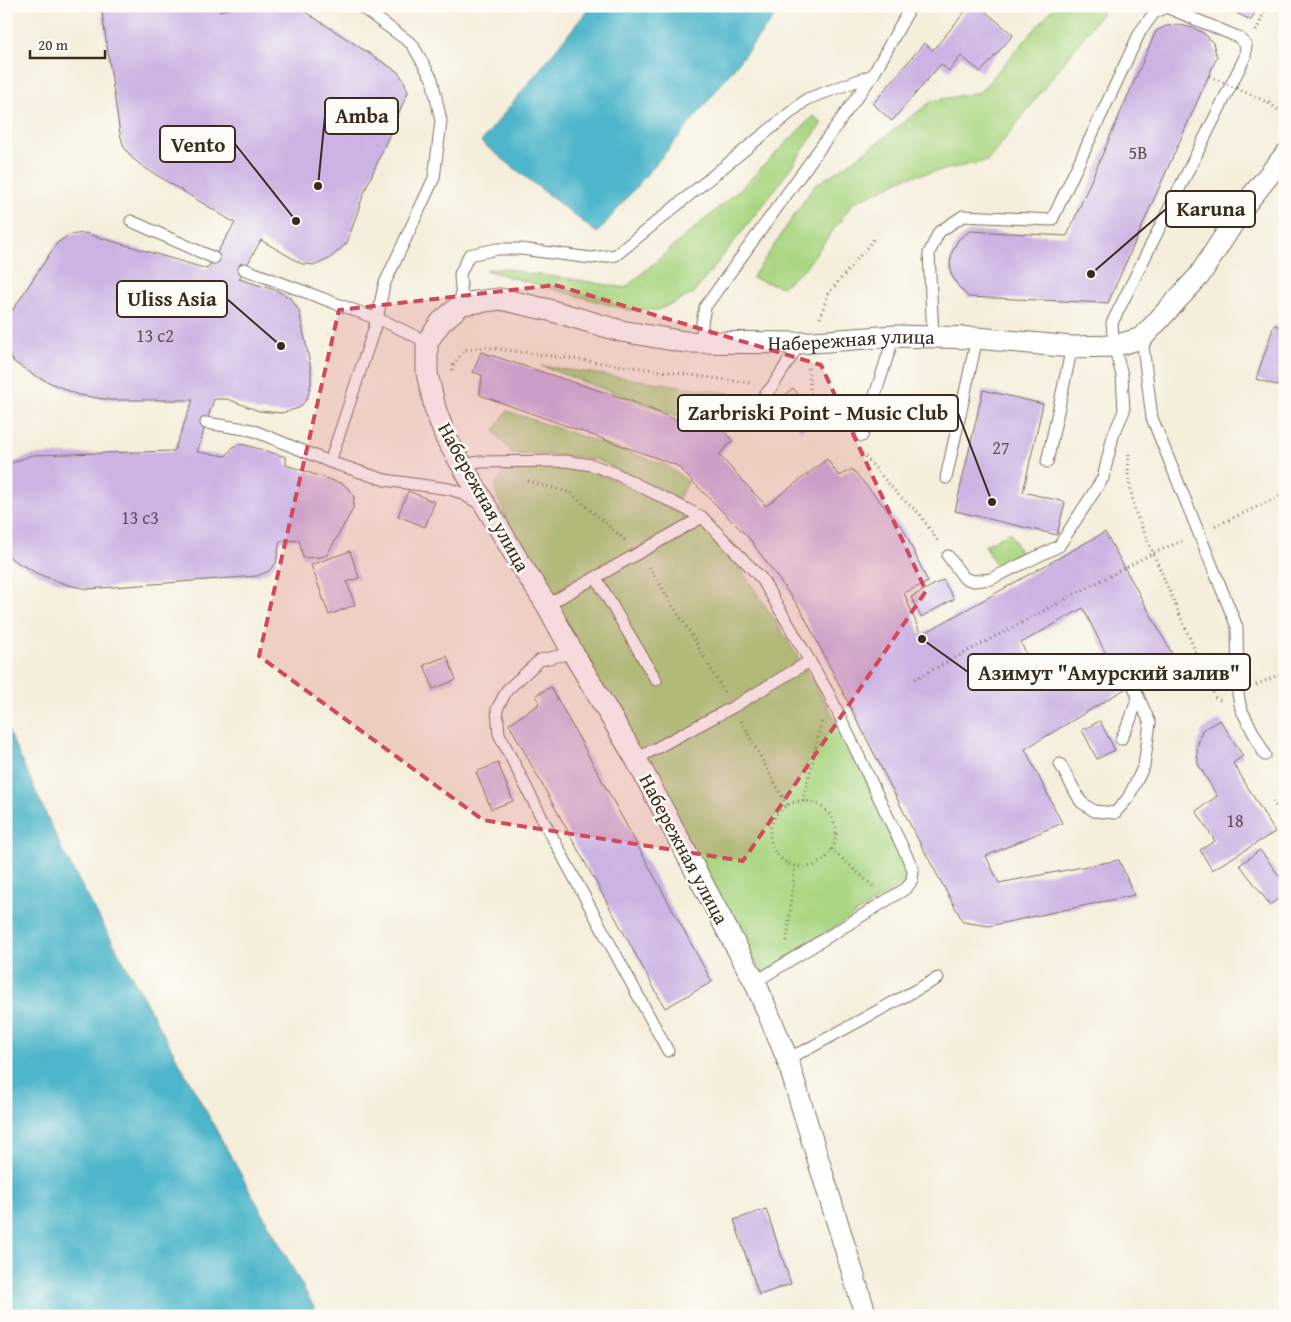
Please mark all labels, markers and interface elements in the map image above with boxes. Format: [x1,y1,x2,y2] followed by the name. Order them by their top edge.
[30,28,105,60] scale bar
[38,34,69,55] text: 20 m
[325,98,398,134] callout: Amba
[335,100,389,131] text: Amba
[160,126,235,162] callout: Vento
[171,129,225,160] text: Vento
[1129,139,1147,166] house number: 5В
[1166,191,1255,227] callout: Karuna
[1177,193,1246,224] text: Karuna
[117,281,227,317] callout: Uliss Asia
[127,283,217,314] text: Uliss Asia
[768,321,935,357] street label: Набережная улица
[136,322,174,349] house number: 13 с2
[678,395,958,431] callout: Zarbriski Point - Music Club
[688,397,948,428] text: Zarbriski Point - Music Club
[431,417,538,577] street label: Набережная улица
[992,434,1010,461] house number: 27
[121,504,159,531] house number: 13 с3
[968,654,1250,690] callout: Азимут "Амурский залив"
[978,657,1240,688] text: Азимут "Амурский залив"
[632,768,737,930] street label: Набережная улица
[1226,807,1244,834] house number: 18

